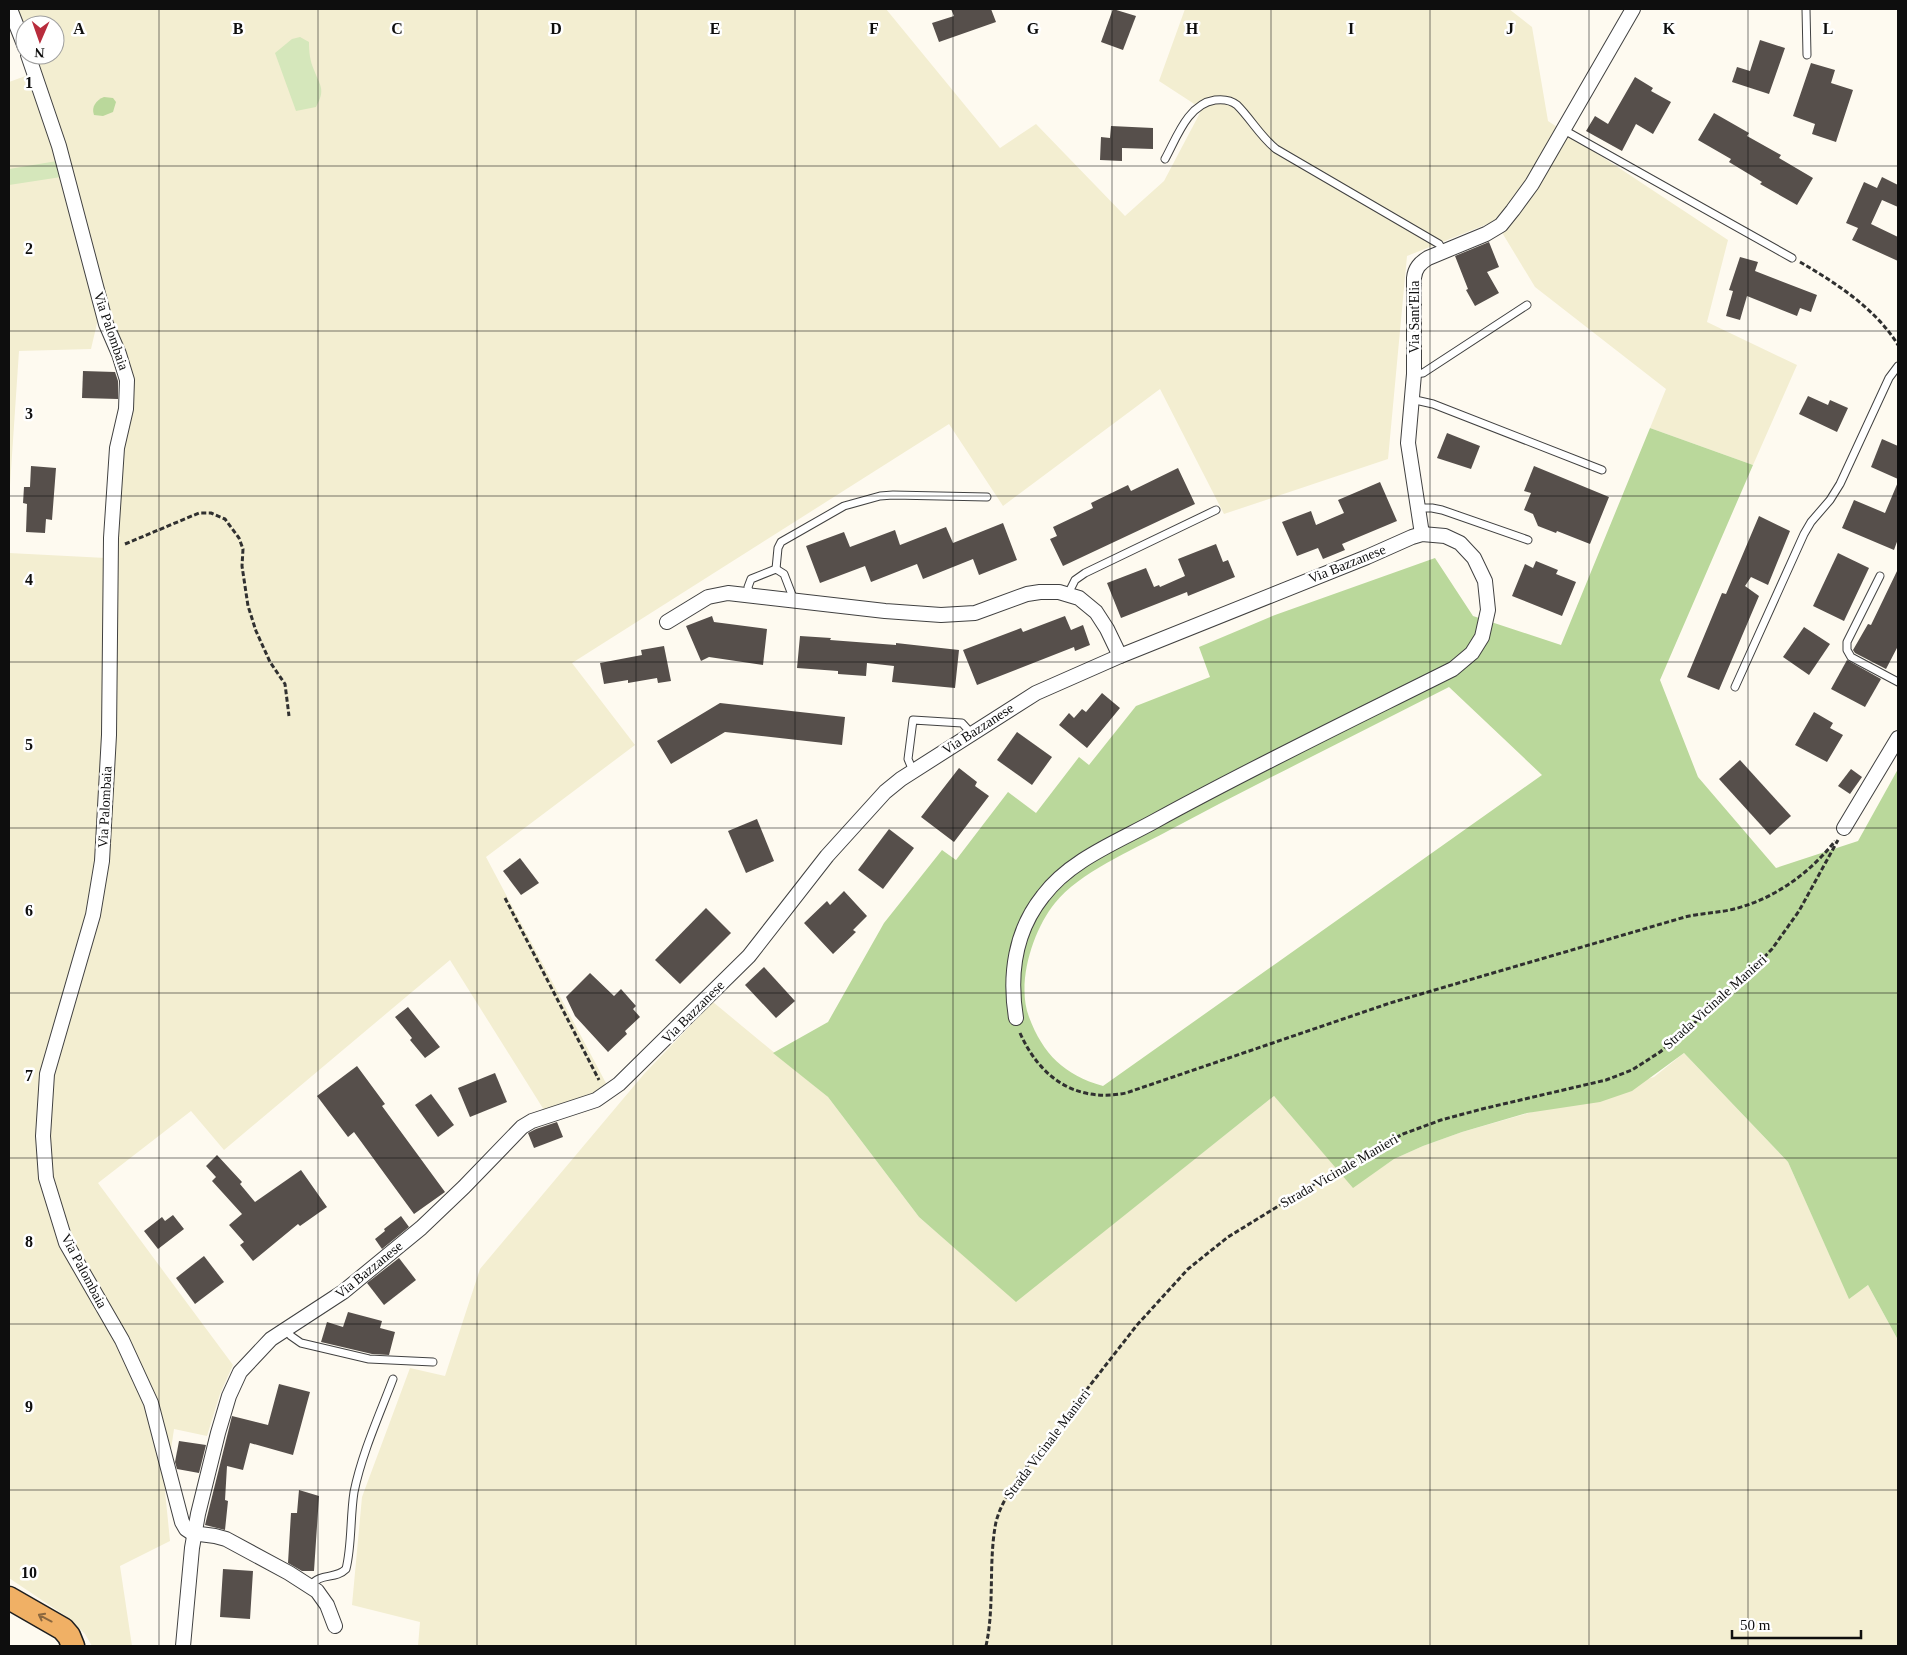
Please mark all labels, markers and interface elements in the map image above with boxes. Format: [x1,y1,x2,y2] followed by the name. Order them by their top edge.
[15,15,65,65] north arrow
[73,20,85,37] text: A
[233,20,244,37] text: B
[391,20,403,37] text: C
[550,20,562,37] text: D
[710,20,720,37] text: E
[869,20,879,37] text: F
[1027,20,1040,37] text: G
[1186,20,1199,37] text: H
[1348,20,1354,37] text: I
[1506,20,1514,37] text: J
[1663,20,1676,37] text: K
[1823,20,1833,37] text: L
[34,45,45,60] text: N
[25,74,33,91] text: 1
[25,240,33,257] text: 2
[1407,280,1422,353] street label: Via Sant'Elia
[91,290,132,373] street label: Via Palombaia
[25,405,33,422] text: 3
[1306,542,1388,586] street label: Via Bazzanese
[25,571,33,588] text: 4
[940,700,1016,758] street label: Via Bazzanese
[25,736,33,753] text: 5
[95,765,115,848] street label: Via Palombaia
[25,902,33,919] text: 6
[1660,952,1770,1052] street label: Strada Vicinale Manieri
[659,978,727,1046] street label: Via Bazzanese
[25,1067,33,1084] text: 7
[1277,1131,1401,1211] street label: Strada Vicinale Manieri
[58,1231,110,1311] street label: Via Palombaia
[25,1233,33,1250] text: 8
[332,1238,406,1302] street label: Via Bazzanese
[1001,1386,1093,1502] street label: Strada Vicinale Manieri
[25,1398,33,1415] text: 9
[21,1564,37,1581] text: 10
[1732,1608,1861,1640] scale bar
[38,1613,53,1622] one-way arrow
[1740,1617,1771,1633] text: 50 m

